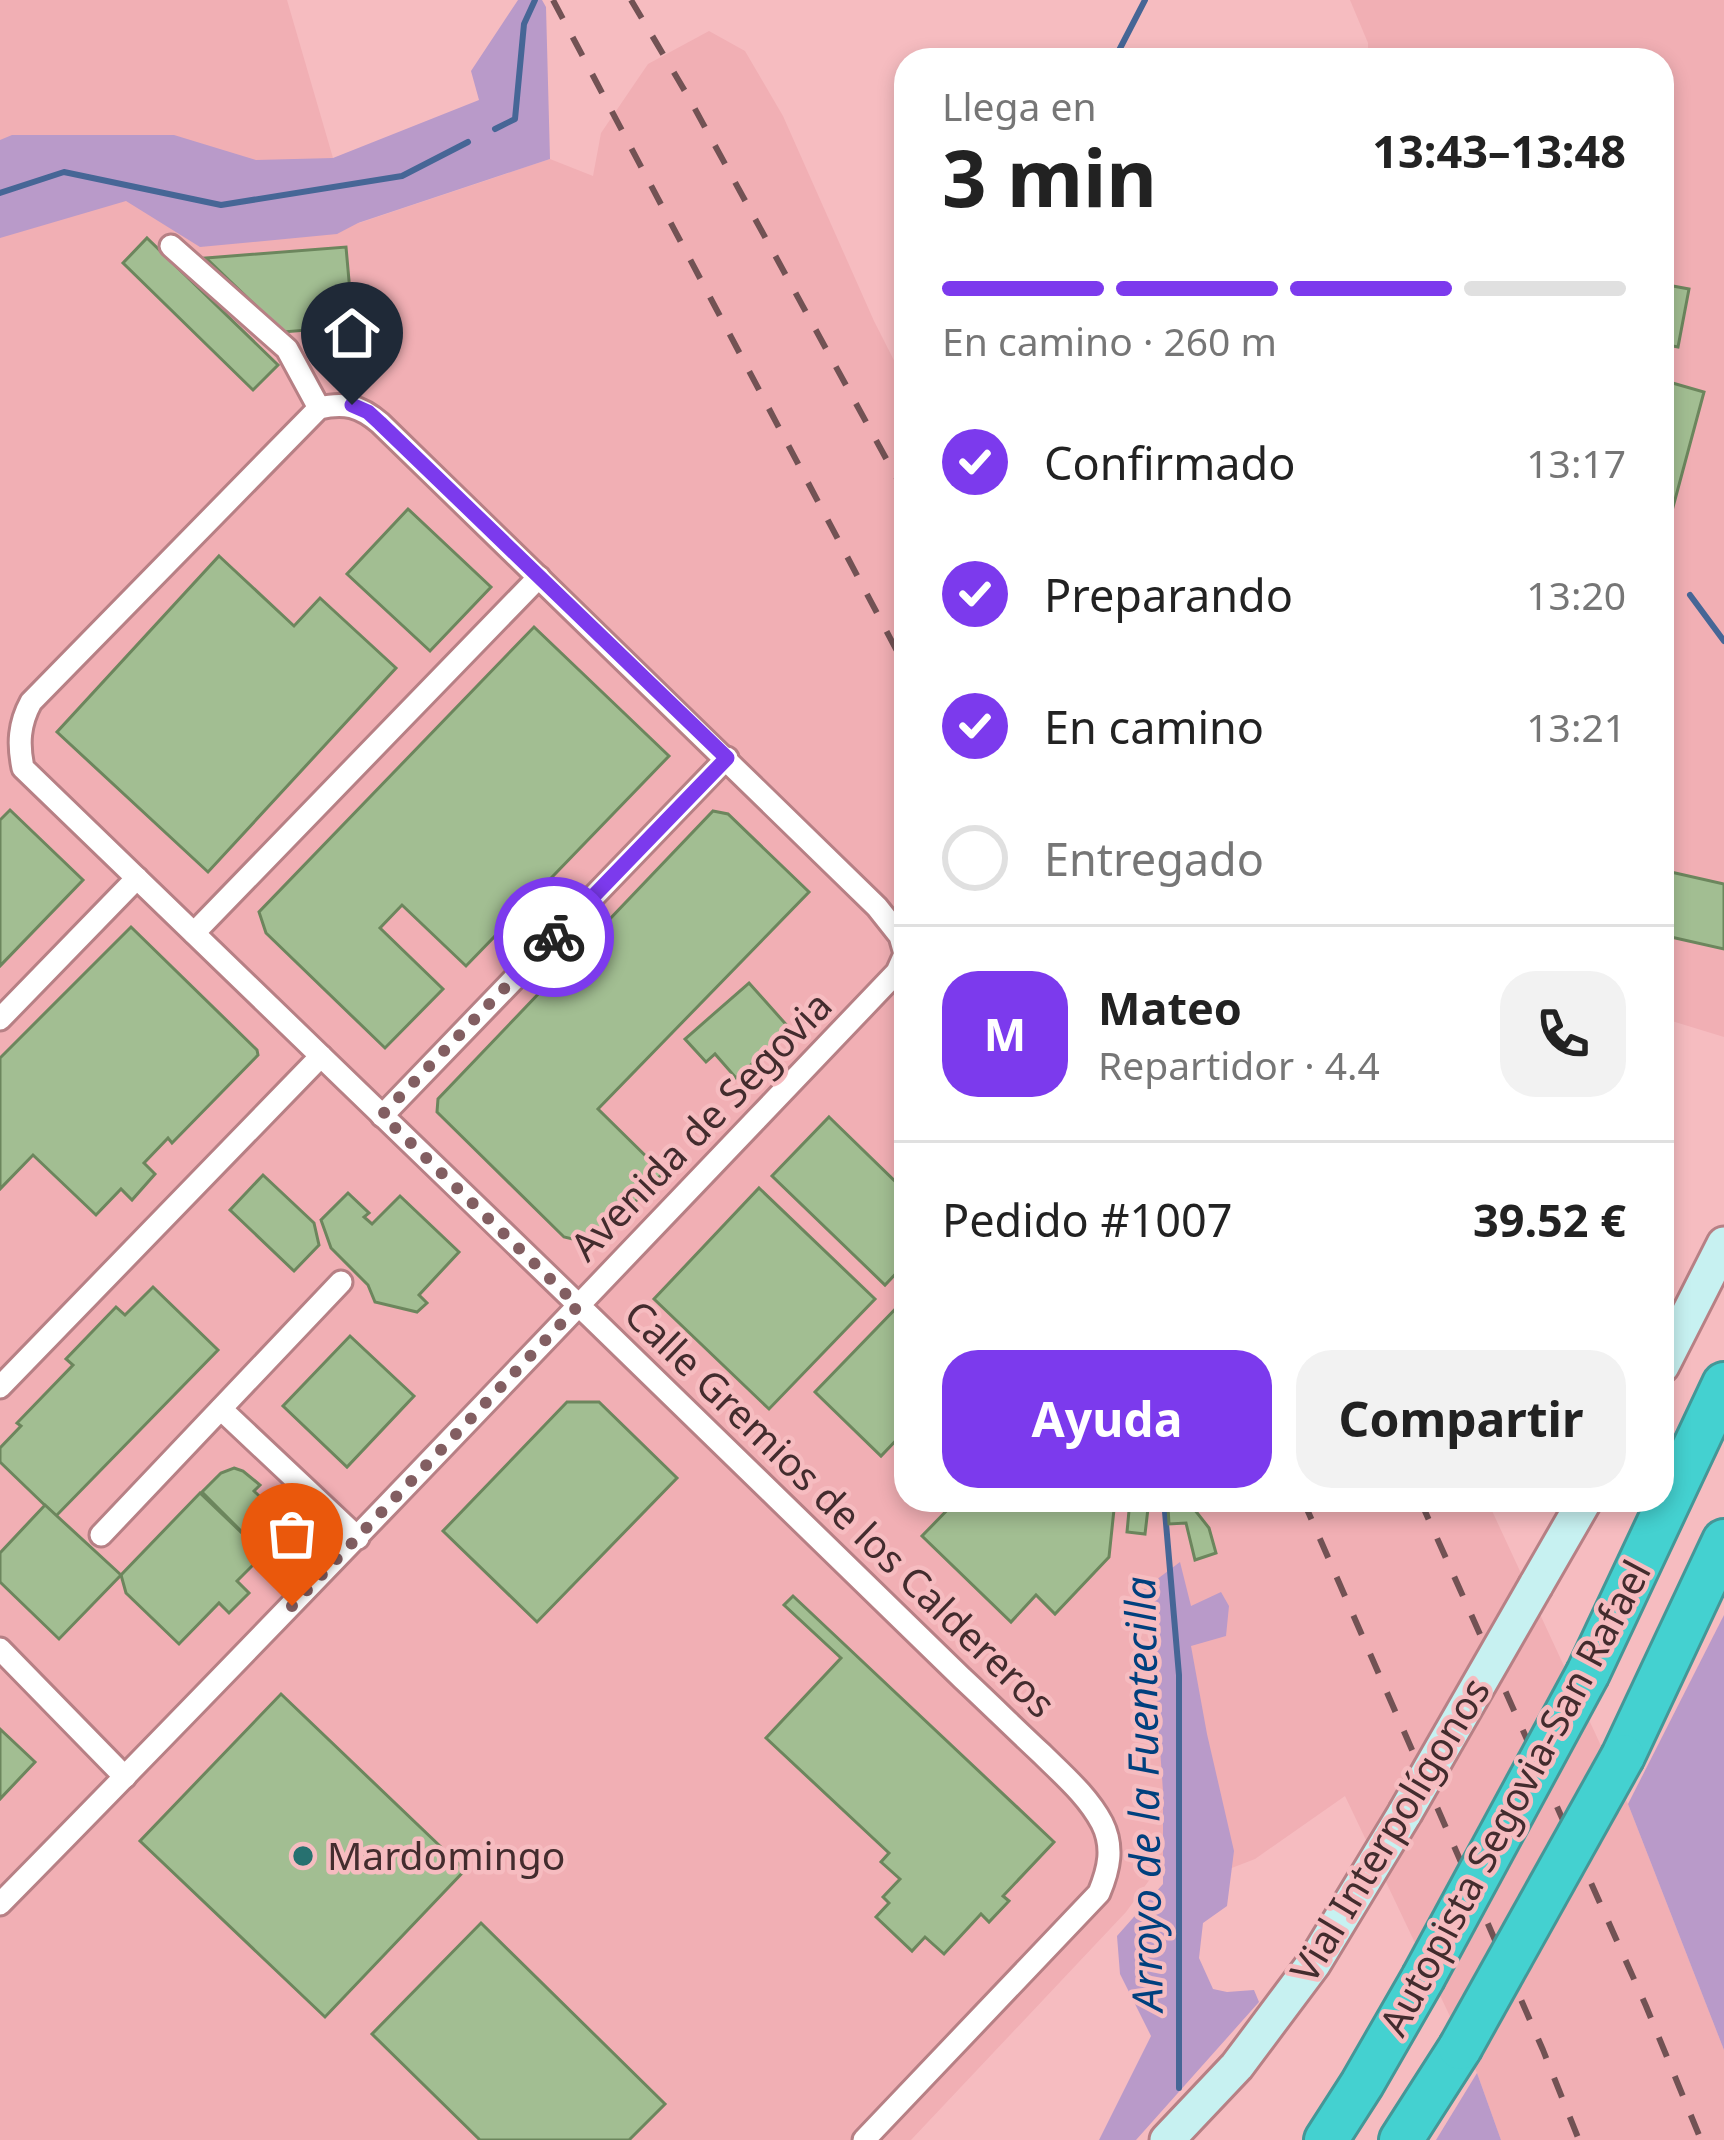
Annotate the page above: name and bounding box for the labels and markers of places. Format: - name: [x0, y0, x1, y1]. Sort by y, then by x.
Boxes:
- pin: [301, 282, 403, 405]
- pin: [241, 1483, 343, 1606]
- place label: Mardomingo: [327, 1828, 565, 1881]
- marker: Mardomingo: [290, 1843, 316, 1869]

